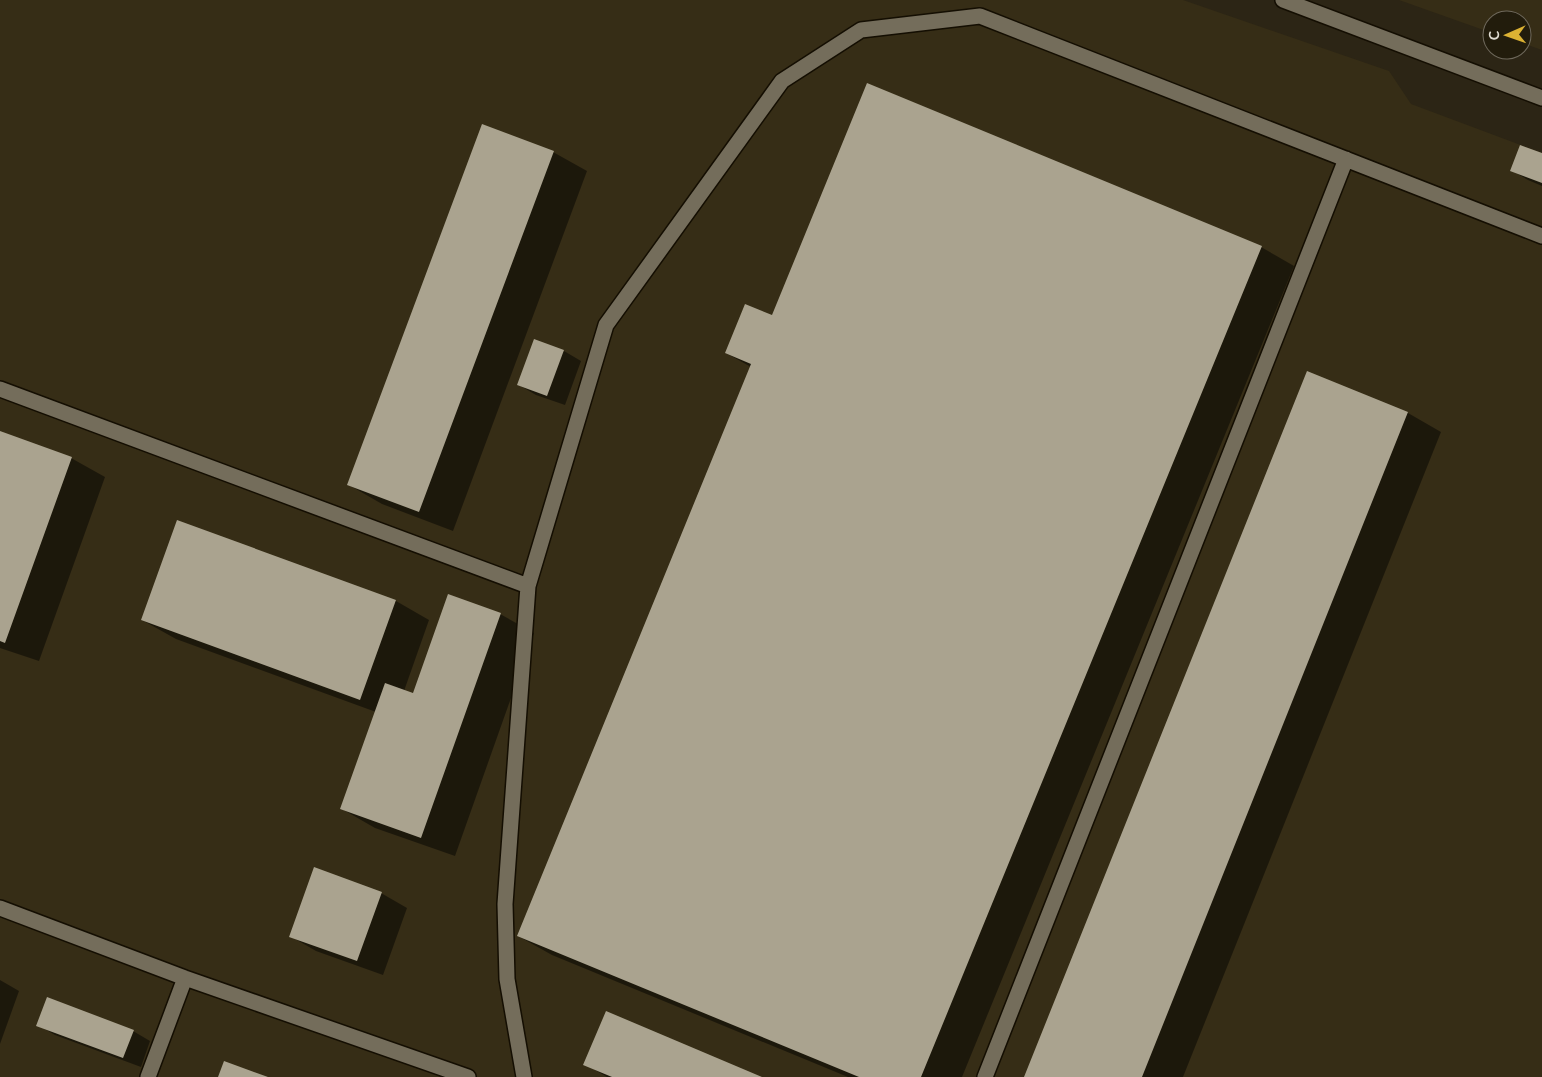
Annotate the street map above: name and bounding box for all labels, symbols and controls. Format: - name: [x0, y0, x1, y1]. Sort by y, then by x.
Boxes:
- north arrow: [1482, 10, 1532, 60]
- text: С: [1485, 30, 1502, 40]

